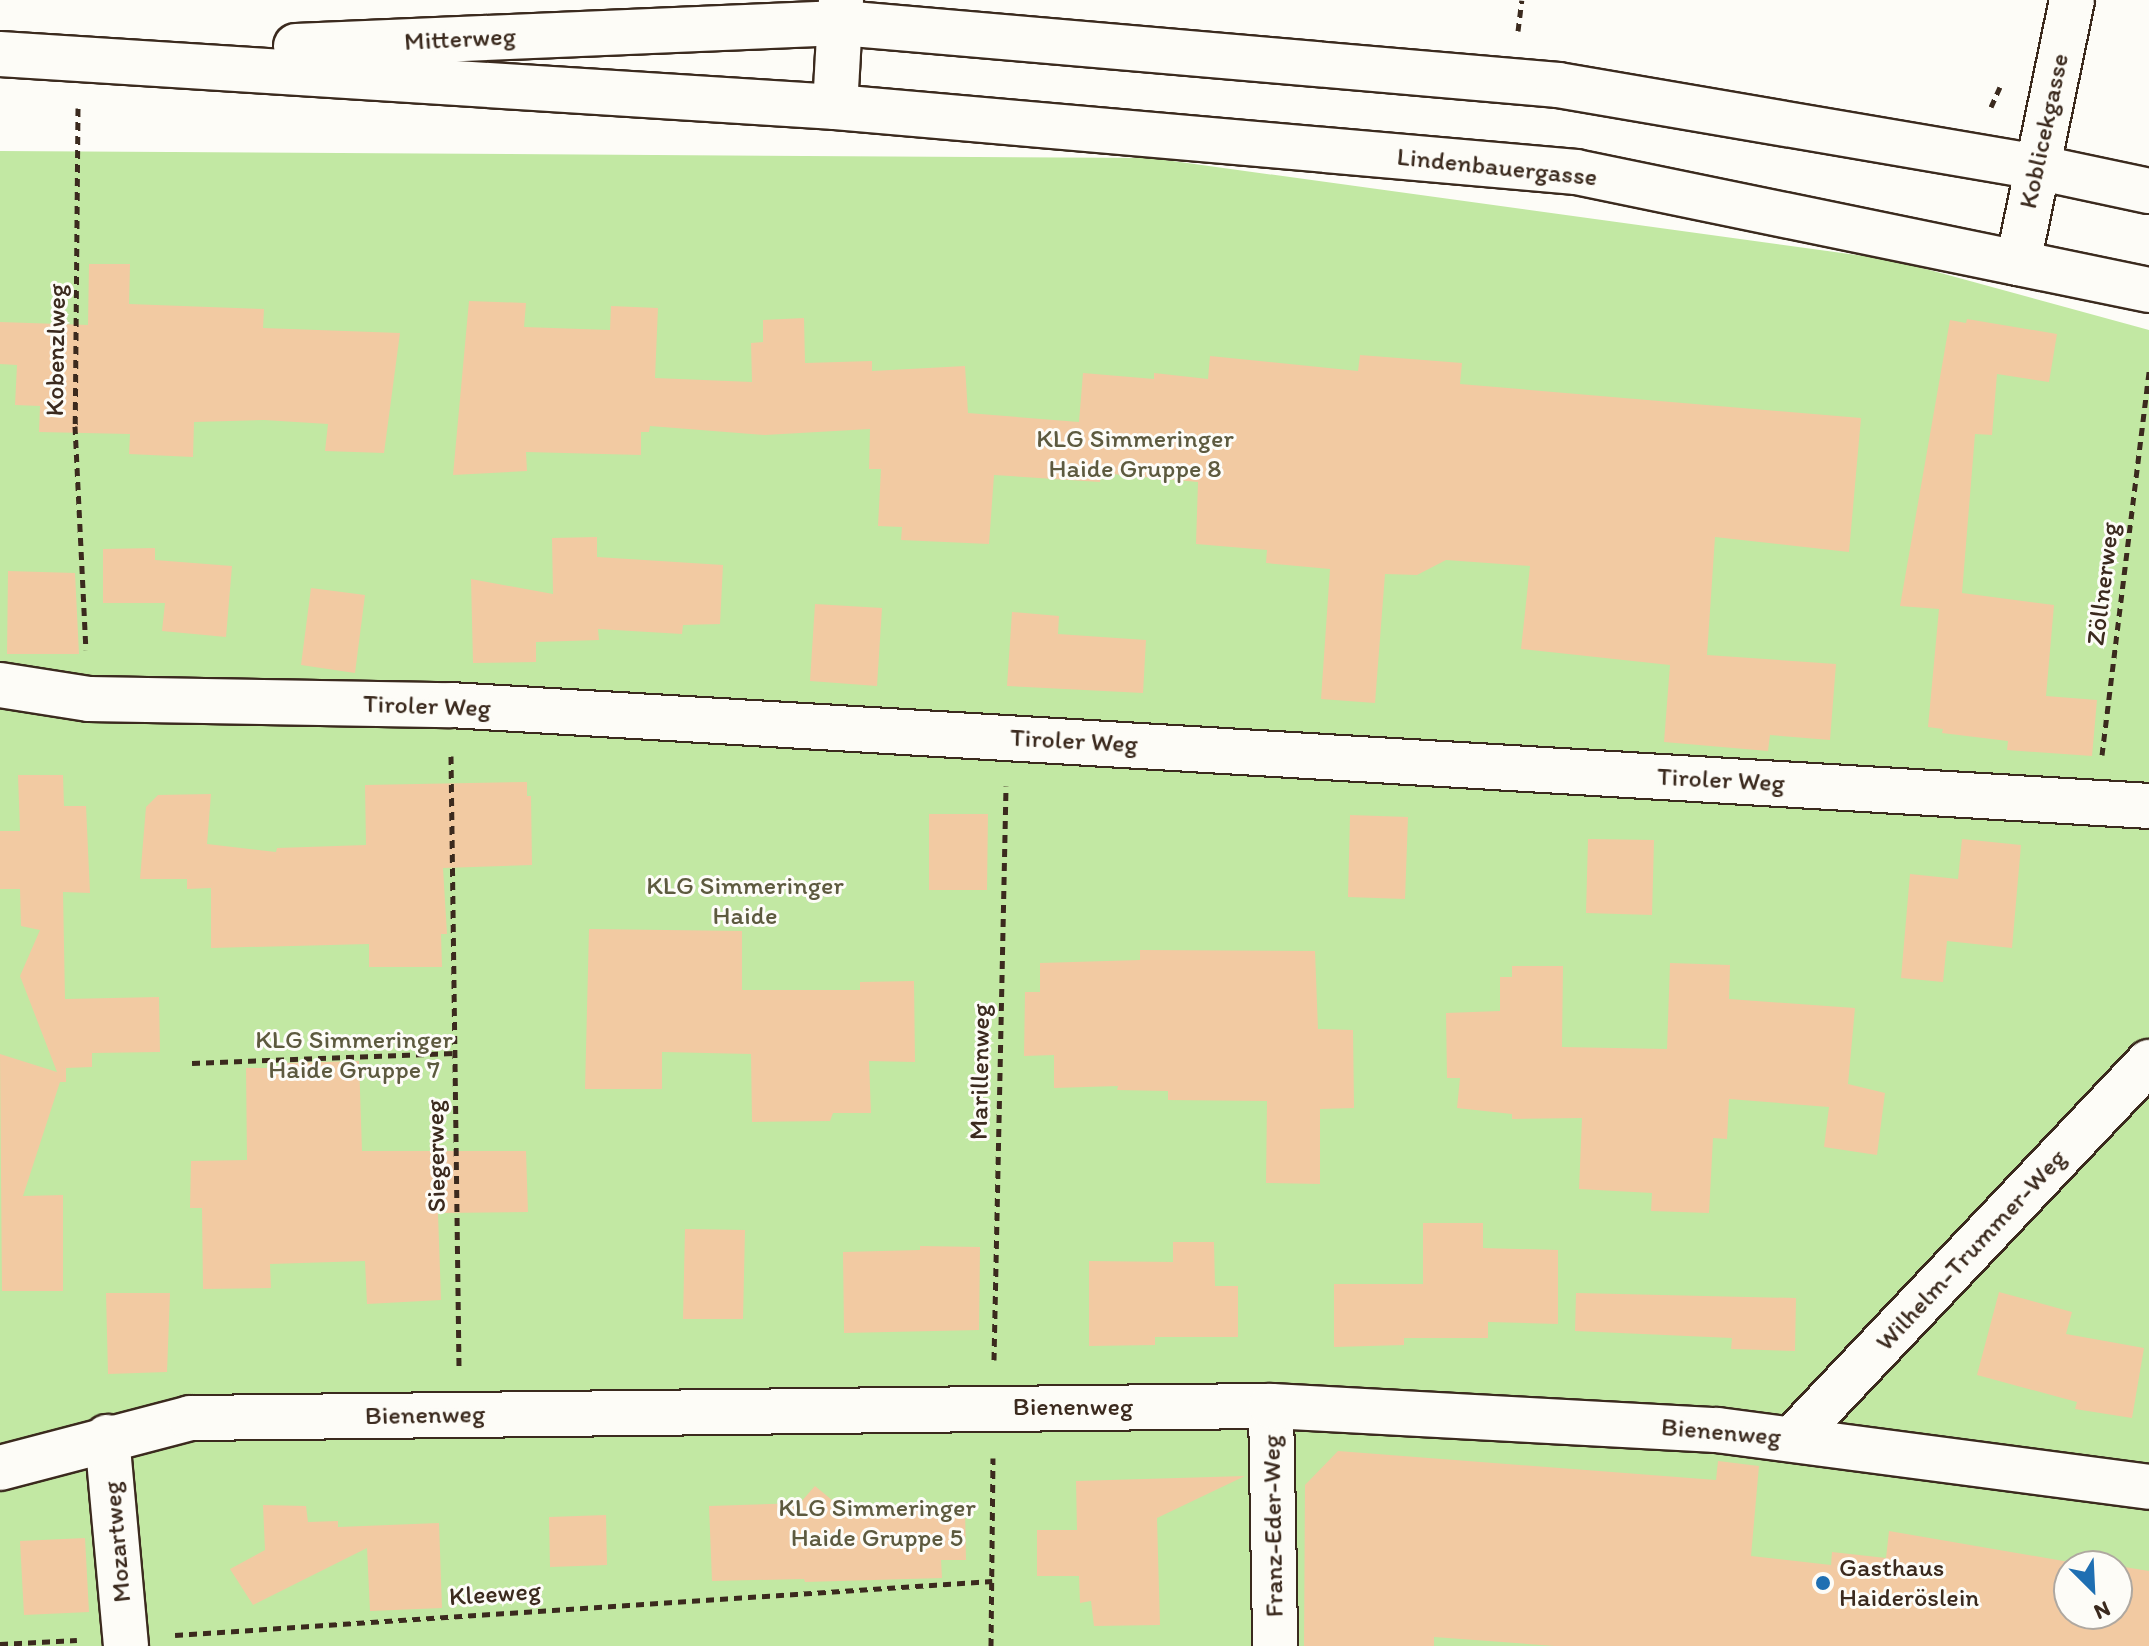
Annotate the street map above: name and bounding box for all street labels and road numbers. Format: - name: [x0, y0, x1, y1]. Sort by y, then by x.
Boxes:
- street label: Mitterweg: [403, 20, 517, 58]
- street label: Koblicekgasse: [2012, 51, 2076, 211]
- street label: Lindenbauergasse: [1395, 141, 1599, 193]
- street label: Kobenzlweg: [39, 283, 73, 417]
- street label: Zöllnerweg: [2080, 521, 2126, 647]
- street label: Tiroler Weg: [363, 688, 491, 724]
- street label: Tiroler Weg: [1009, 722, 1139, 760]
- street label: Tiroler Weg: [1656, 761, 1786, 799]
- street label: Marillenweg: [963, 1004, 997, 1140]
- street label: Siegerweg: [419, 1099, 453, 1213]
- street label: Wilhelm-Trummer-Weg: [1869, 1143, 2073, 1357]
- street label: Bienenweg: [1013, 1391, 1133, 1423]
- street label: Bienenweg: [365, 1398, 485, 1432]
- street label: Bienenweg: [1660, 1411, 1782, 1453]
- street label: Franz-Eder-Weg: [1256, 1434, 1290, 1618]
- street label: Mozartweg: [96, 1480, 138, 1604]
- street label: Kleeweg: [448, 1575, 542, 1613]

